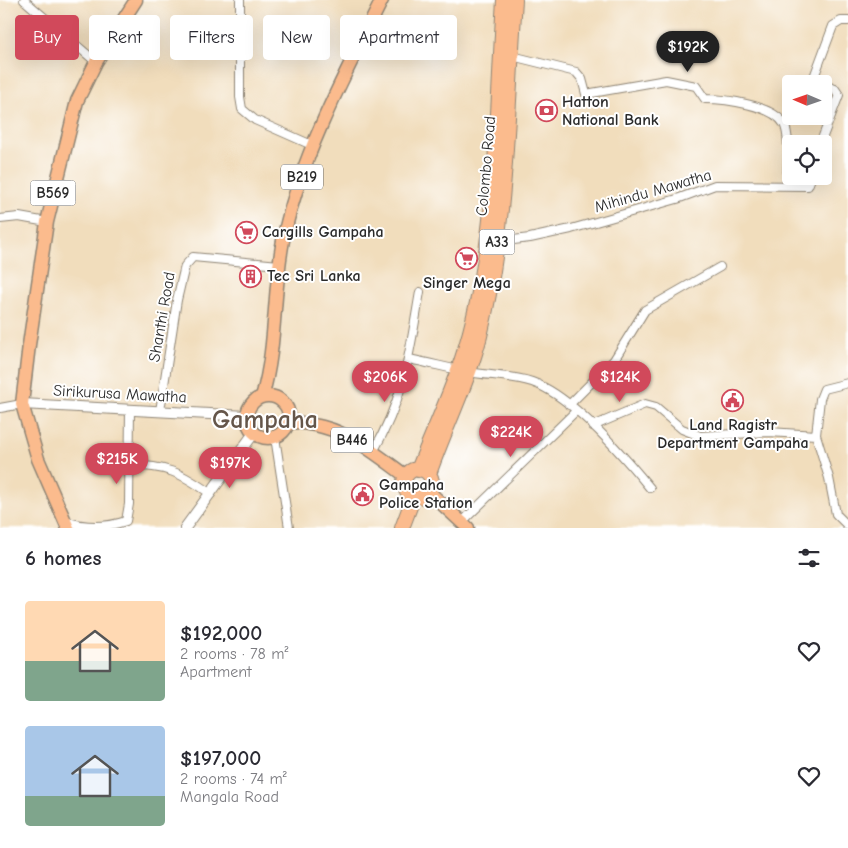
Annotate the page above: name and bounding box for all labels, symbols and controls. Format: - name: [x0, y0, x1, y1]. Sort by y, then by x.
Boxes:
- chip: Buy: [15, 15, 79, 60]
- chip: Rent: [89, 15, 160, 60]
- chip: Filters: [170, 15, 253, 60]
- chip: New: [263, 15, 330, 60]
- chip: Apartment: [340, 15, 457, 60]
- pin: $192K: [653, 30, 723, 73]
- text: $192K: [667, 38, 709, 56]
- north arrow: [782, 75, 832, 125]
- map controls: [782, 75, 832, 185]
- place label: Hatton National Bank: [562, 93, 659, 129]
- bank icon: Hatton National Bank: [534, 99, 558, 123]
- street label: Colombo Road: [473, 115, 499, 217]
- button: locate: [782, 135, 832, 185]
- road number: B219: [281, 164, 323, 190]
- street label: Mihindu Mawatha: [592, 166, 714, 216]
- road number: B569: [30, 180, 76, 206]
- supermarket icon: Cargills Gampaha: [234, 220, 258, 244]
- place label: Cargills Gampaha: [262, 223, 384, 241]
- road number: A33: [480, 230, 514, 254]
- supermarket icon: Singer Mega: [455, 247, 479, 271]
- building icon: Tec Sri Lanka: [239, 264, 263, 288]
- place label: Tec Sri Lanka: [267, 267, 361, 285]
- street label: Shanthi Road: [145, 271, 179, 363]
- place label: Singer Mega: [423, 274, 511, 292]
- pin: $206K: [350, 360, 420, 403]
- pin: $124K: [585, 360, 655, 403]
- text: $206K: [363, 368, 407, 386]
- text: $124K: [600, 368, 640, 386]
- street label: Sirikurusa Mawatha: [53, 382, 187, 406]
- public building icon: Land Ragistr Department Gampaha: [721, 389, 745, 413]
- district label: Gampaha: [212, 405, 318, 435]
- pin: $224K: [476, 416, 546, 458]
- place label: Land Ragistr Department Gampaha: [657, 416, 809, 452]
- text: $224K: [490, 423, 532, 441]
- road number: B446: [331, 428, 373, 452]
- pin: $215K: [82, 442, 152, 485]
- pin: $197K: [195, 446, 265, 489]
- text: $215K: [96, 450, 138, 468]
- text: $197K: [210, 454, 250, 472]
- place label: Gampaha Police Station: [379, 476, 473, 512]
- public building icon: Gampaha Police Station: [351, 482, 375, 506]
- icon: filters: [795, 544, 823, 572]
- text: 6 homes: [25, 546, 101, 570]
- icon: home: [65, 621, 125, 681]
- text: $192,000: [180, 621, 262, 645]
- icon: heart: [795, 637, 823, 665]
- text: 2 rooms · 78 m²: [180, 645, 288, 663]
- text: Apartment: [180, 663, 252, 681]
- icon: home: [65, 746, 125, 806]
- text: $197,000: [180, 746, 261, 770]
- icon: heart: [795, 762, 823, 790]
- text: 2 rooms · 74 m²: [180, 770, 287, 788]
- text: Mangala Road: [180, 788, 279, 806]

